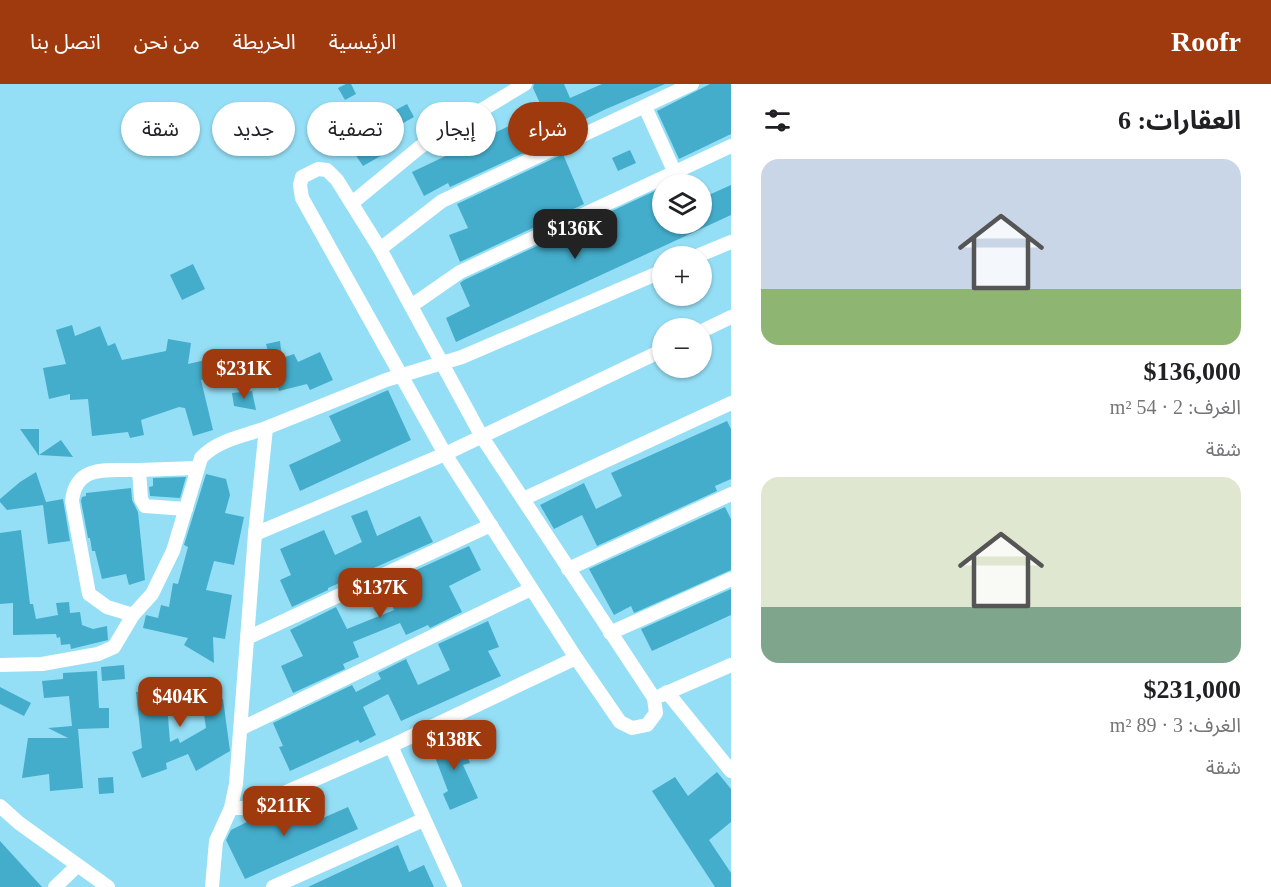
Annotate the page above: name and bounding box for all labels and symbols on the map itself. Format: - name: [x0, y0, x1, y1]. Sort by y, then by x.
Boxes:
- pin: $136K: [533, 209, 617, 260]
- pin: $231K: [202, 349, 286, 400]
- pin: $137K: [338, 568, 422, 619]
- pin: $404K: [138, 677, 222, 728]
- pin: $138K: [412, 720, 496, 771]
- pin: $211K: [242, 786, 326, 837]

